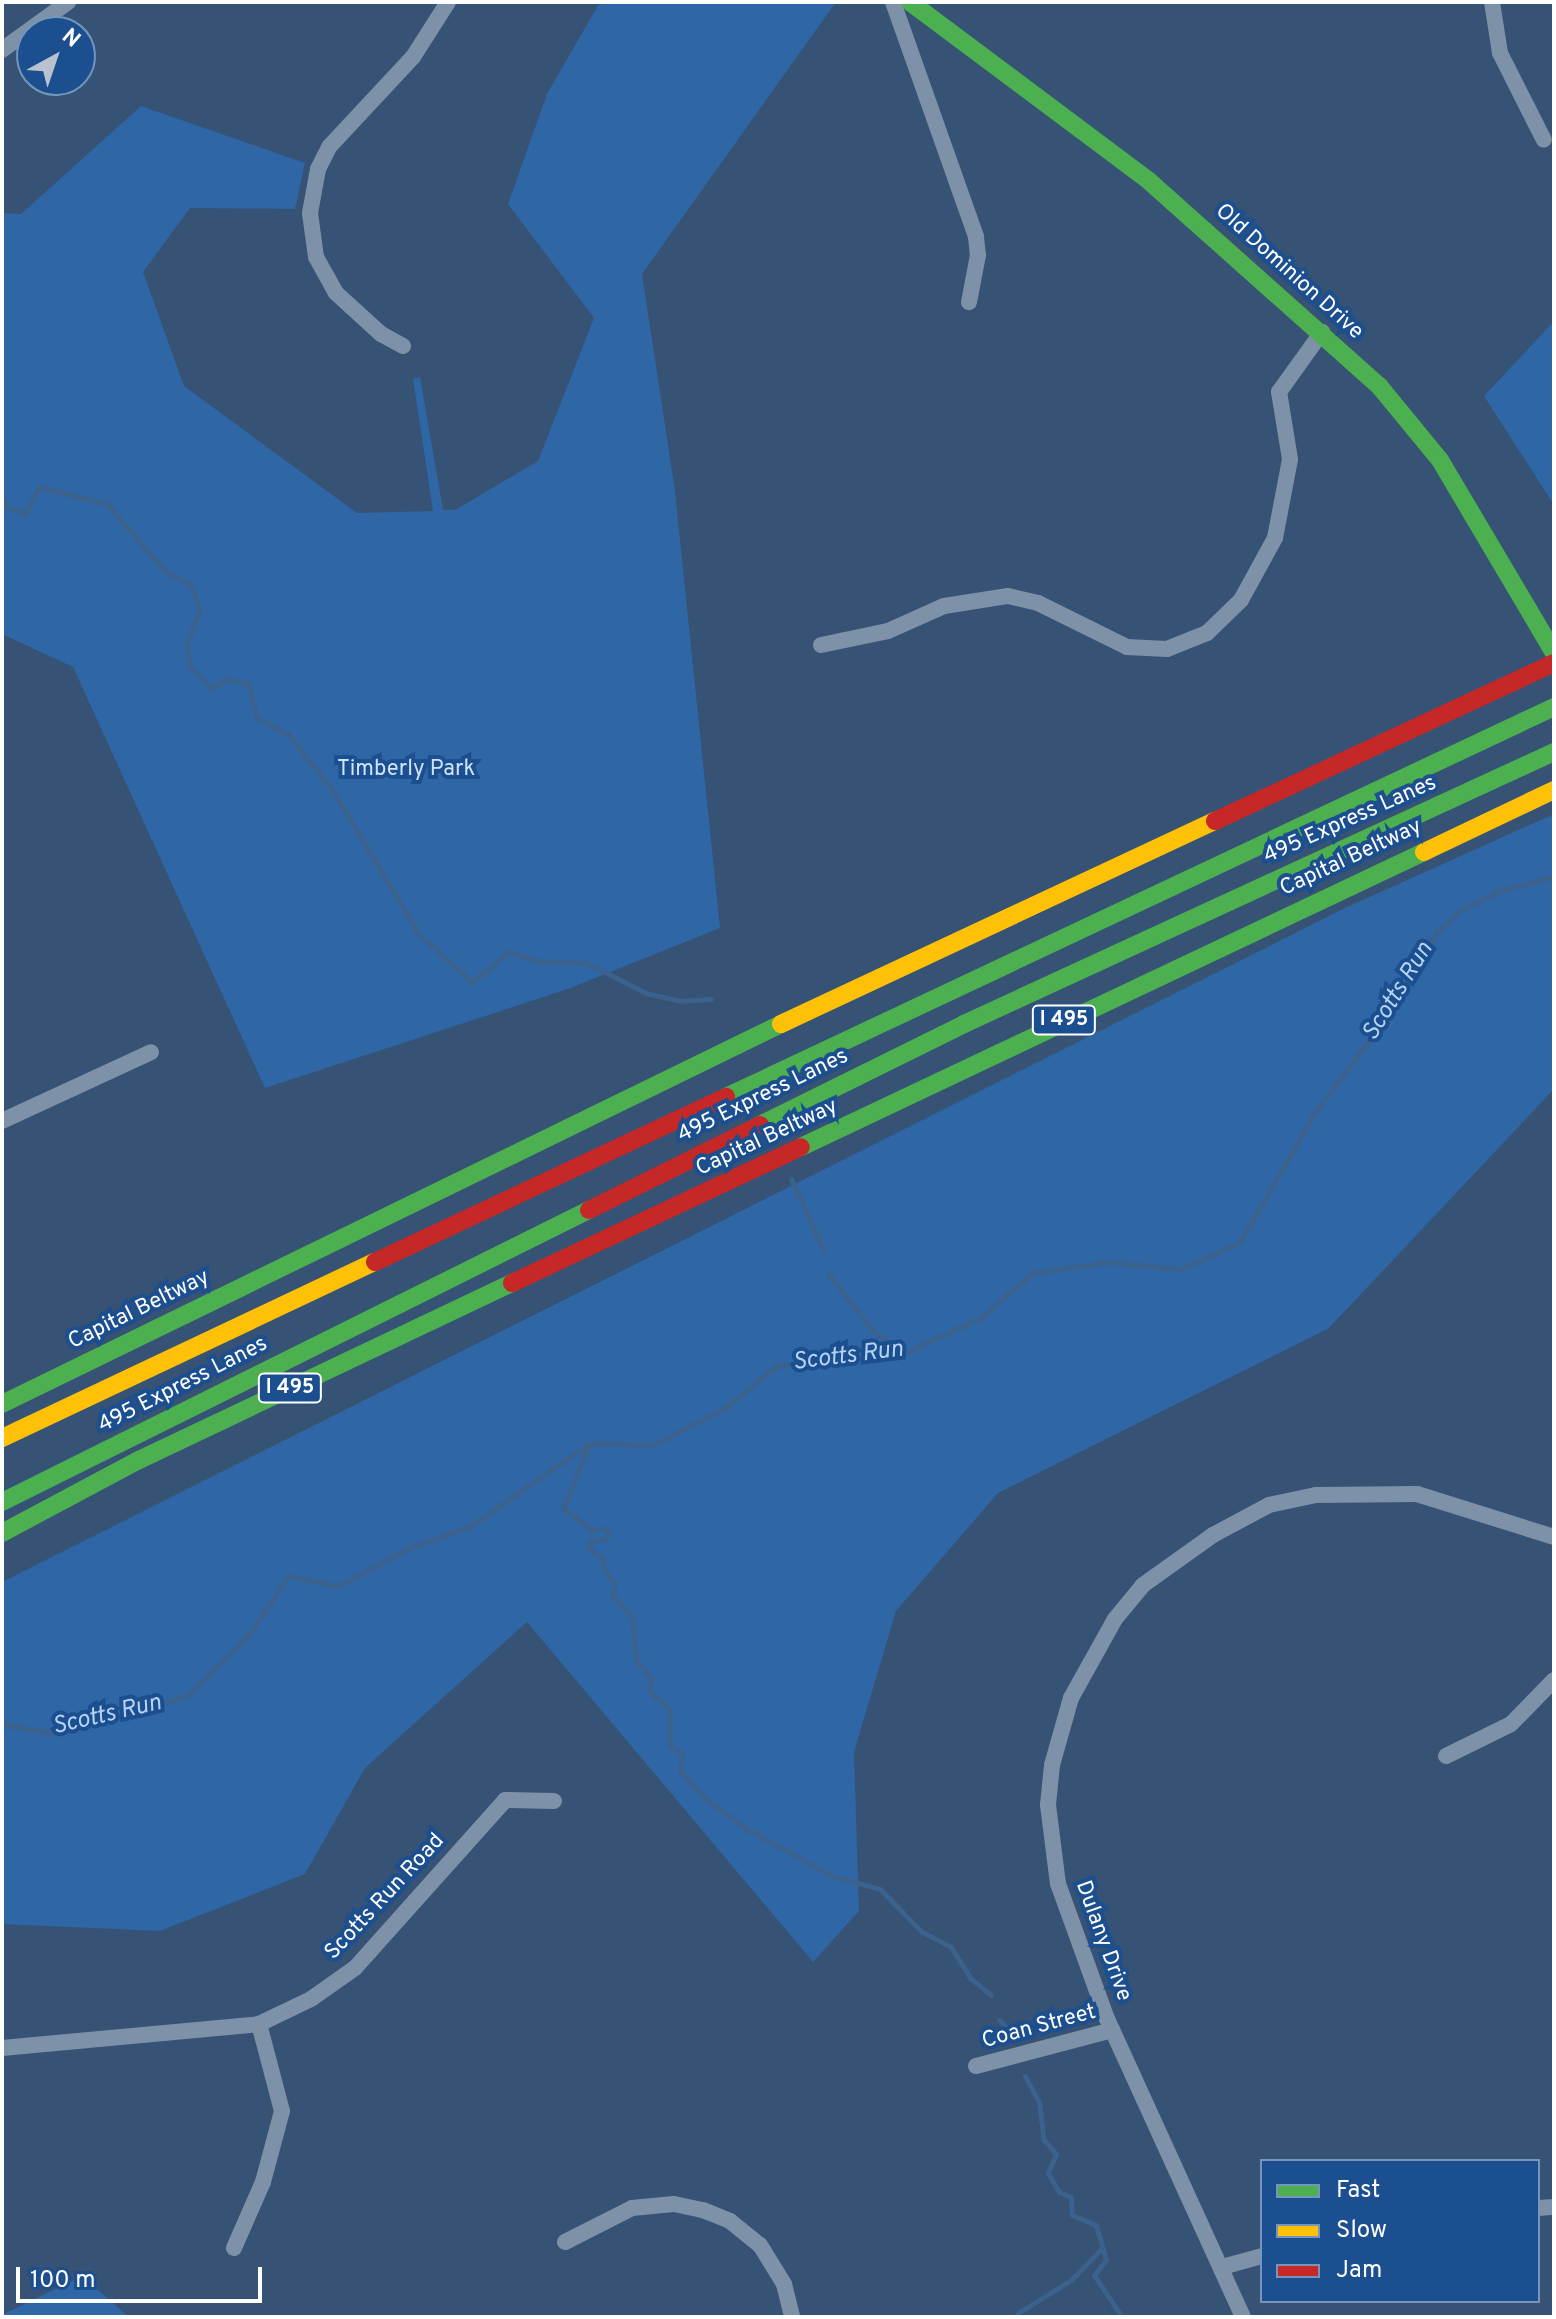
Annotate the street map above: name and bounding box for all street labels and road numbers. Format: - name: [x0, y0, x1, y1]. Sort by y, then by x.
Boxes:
- street label: Old Dominion Drive: [1209, 199, 1369, 345]
- street label: 495 Express Lanes: [1259, 770, 1441, 870]
- street label: Capital Beltway: [1276, 814, 1426, 902]
- road number: I 495: [1030, 1004, 1098, 1036]
- street label: 495 Express Lanes: [673, 1043, 853, 1149]
- street label: Capital Beltway: [692, 1094, 842, 1182]
- street label: Capital Beltway: [64, 1264, 214, 1356]
- street label: 495 Express Lanes: [94, 1331, 272, 1439]
- road number: I 495: [256, 1372, 324, 1404]
- street label: Scotts Run Road: [320, 1828, 450, 1966]
- street label: Dulany Drive: [1069, 1877, 1137, 2005]
- street label: Coan Street: [979, 1999, 1099, 2055]

